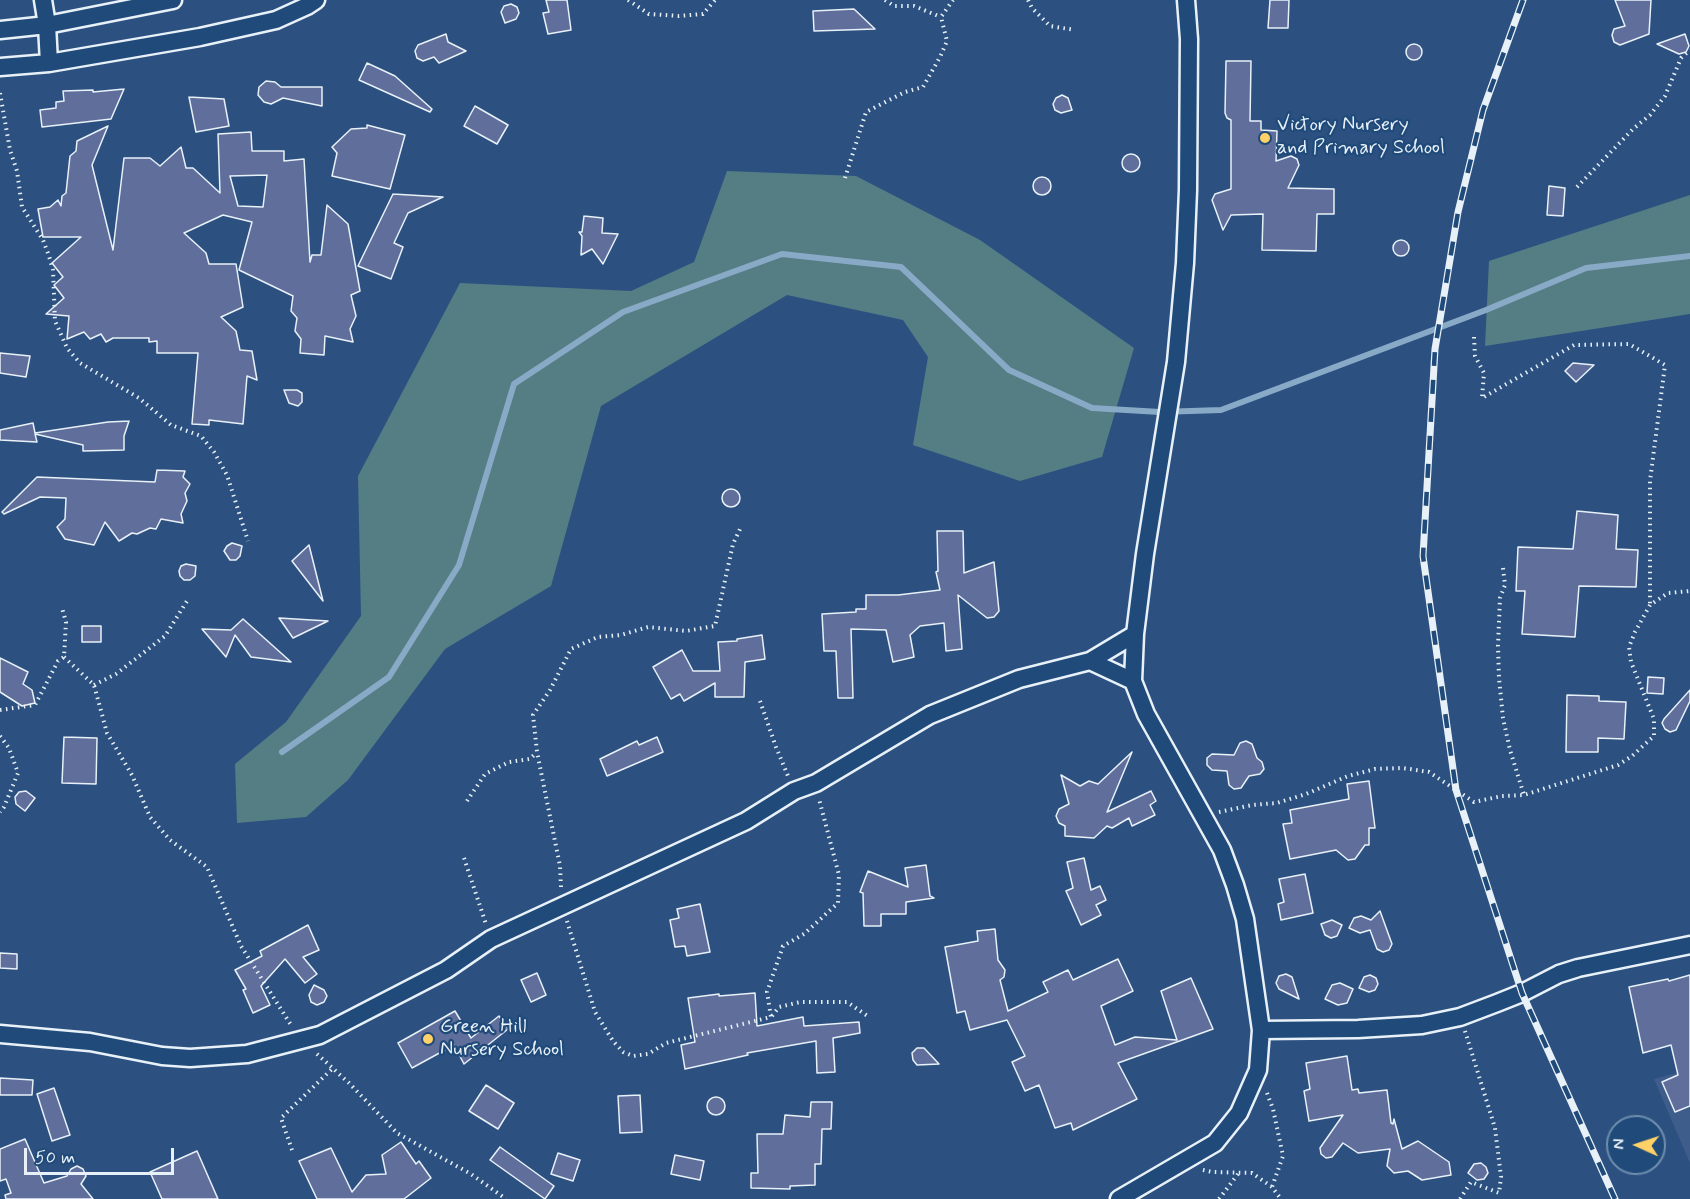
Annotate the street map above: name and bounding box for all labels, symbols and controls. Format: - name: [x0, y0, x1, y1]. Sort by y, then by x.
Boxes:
- place label: Victory Nursery and Primary School: [1277, 114, 1445, 161]
- marker: Victory Nursery and Primary School: [1258, 131, 1272, 145]
- place label: Green Hill Nursery School: [440, 1016, 564, 1063]
- marker: Green Hill Nursery School: [421, 1032, 435, 1046]
- north arrow: [1606, 1115, 1666, 1175]
- scale bar: [27, 1136, 177, 1174]
- text: N: [1609, 1138, 1630, 1150]
- text: 50 m: [35, 1146, 75, 1170]

